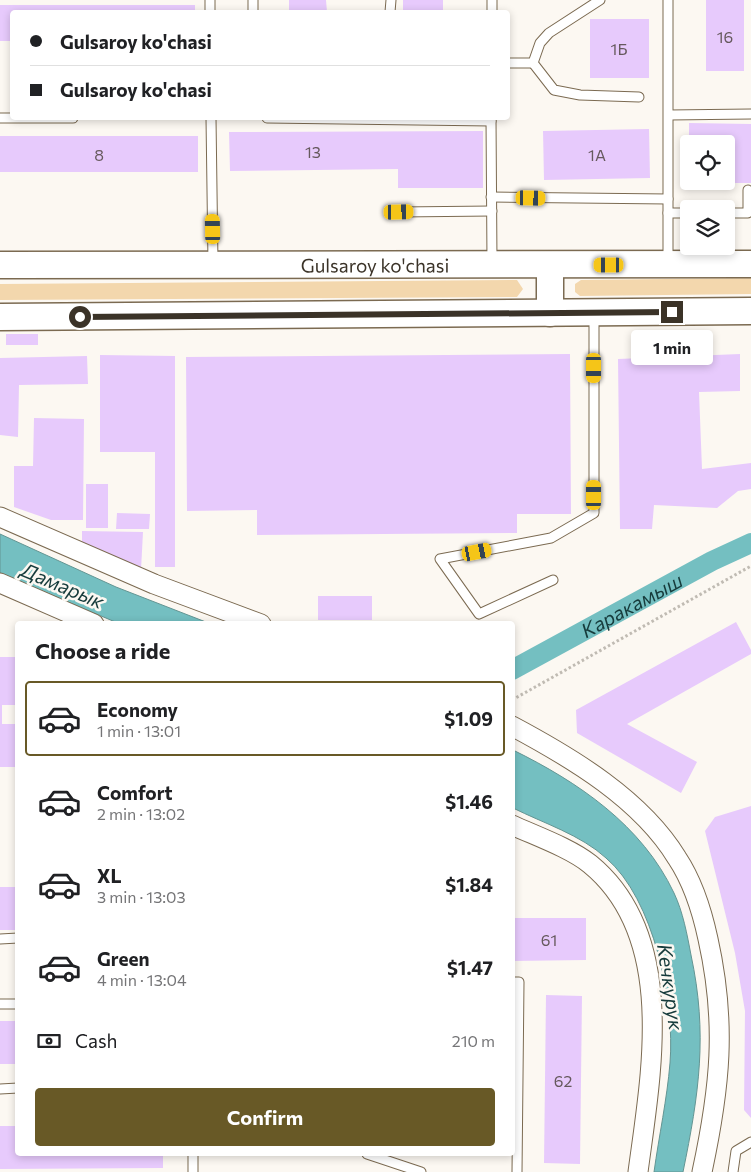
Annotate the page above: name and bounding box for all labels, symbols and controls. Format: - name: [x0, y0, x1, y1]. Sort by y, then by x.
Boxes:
- house number: 16: [717, 27, 733, 46]
- text: Gulsaroy ko'chasi: [60, 30, 212, 53]
- house number: 1Б: [611, 39, 627, 58]
- text: Gulsaroy ko'chasi: [60, 78, 212, 101]
- map controls: [680, 135, 735, 255]
- button: locate: [680, 135, 735, 190]
- house number: 13: [305, 142, 321, 161]
- house number: 8: [94, 145, 104, 164]
- house number: 1А: [588, 145, 606, 164]
- car: [515, 190, 546, 206]
- button: layers: [680, 200, 735, 255]
- car: [383, 204, 414, 220]
- car: [205, 214, 220, 244]
- street label: Gulsaroy ko'chasi: [301, 253, 449, 276]
- car: [594, 258, 624, 273]
- route end: [661, 301, 683, 323]
- route start: [69, 306, 91, 328]
- callout: 1 min: [631, 330, 713, 364]
- text: 1 min: [653, 338, 691, 357]
- car: [586, 353, 601, 383]
- car: [586, 480, 601, 510]
- car: [460, 542, 493, 562]
- water label: Дамарык: [16, 556, 109, 614]
- water label: Каракамыш: [576, 567, 687, 642]
- text: Choose a ride: [35, 637, 170, 664]
- icon: car: [37, 696, 82, 741]
- text: Economy: [97, 698, 178, 721]
- text: $1.09: [444, 707, 493, 730]
- text: 1 min · 13:01: [97, 721, 181, 740]
- icon: car: [37, 779, 82, 824]
- text: Comfort: [97, 781, 173, 804]
- text: $1.46: [445, 790, 493, 813]
- text: 2 min · 13:02: [97, 804, 185, 823]
- icon: car: [37, 862, 82, 907]
- text: XL: [97, 864, 122, 887]
- text: $1.84: [445, 873, 493, 896]
- text: 3 min · 13:03: [97, 887, 186, 906]
- house number: 61: [541, 930, 557, 949]
- water label: Кечкурук: [653, 942, 689, 1033]
- icon: car: [37, 945, 82, 990]
- text: Green: [97, 947, 149, 970]
- text: $1.47: [447, 956, 493, 979]
- text: 4 min · 13:04: [97, 970, 187, 989]
- icon: cash: [35, 1027, 63, 1055]
- text: Cash: [75, 1029, 117, 1052]
- text: 210 m: [452, 1031, 495, 1050]
- house number: 62: [554, 1071, 572, 1090]
- button: Confirm: [35, 1088, 495, 1146]

